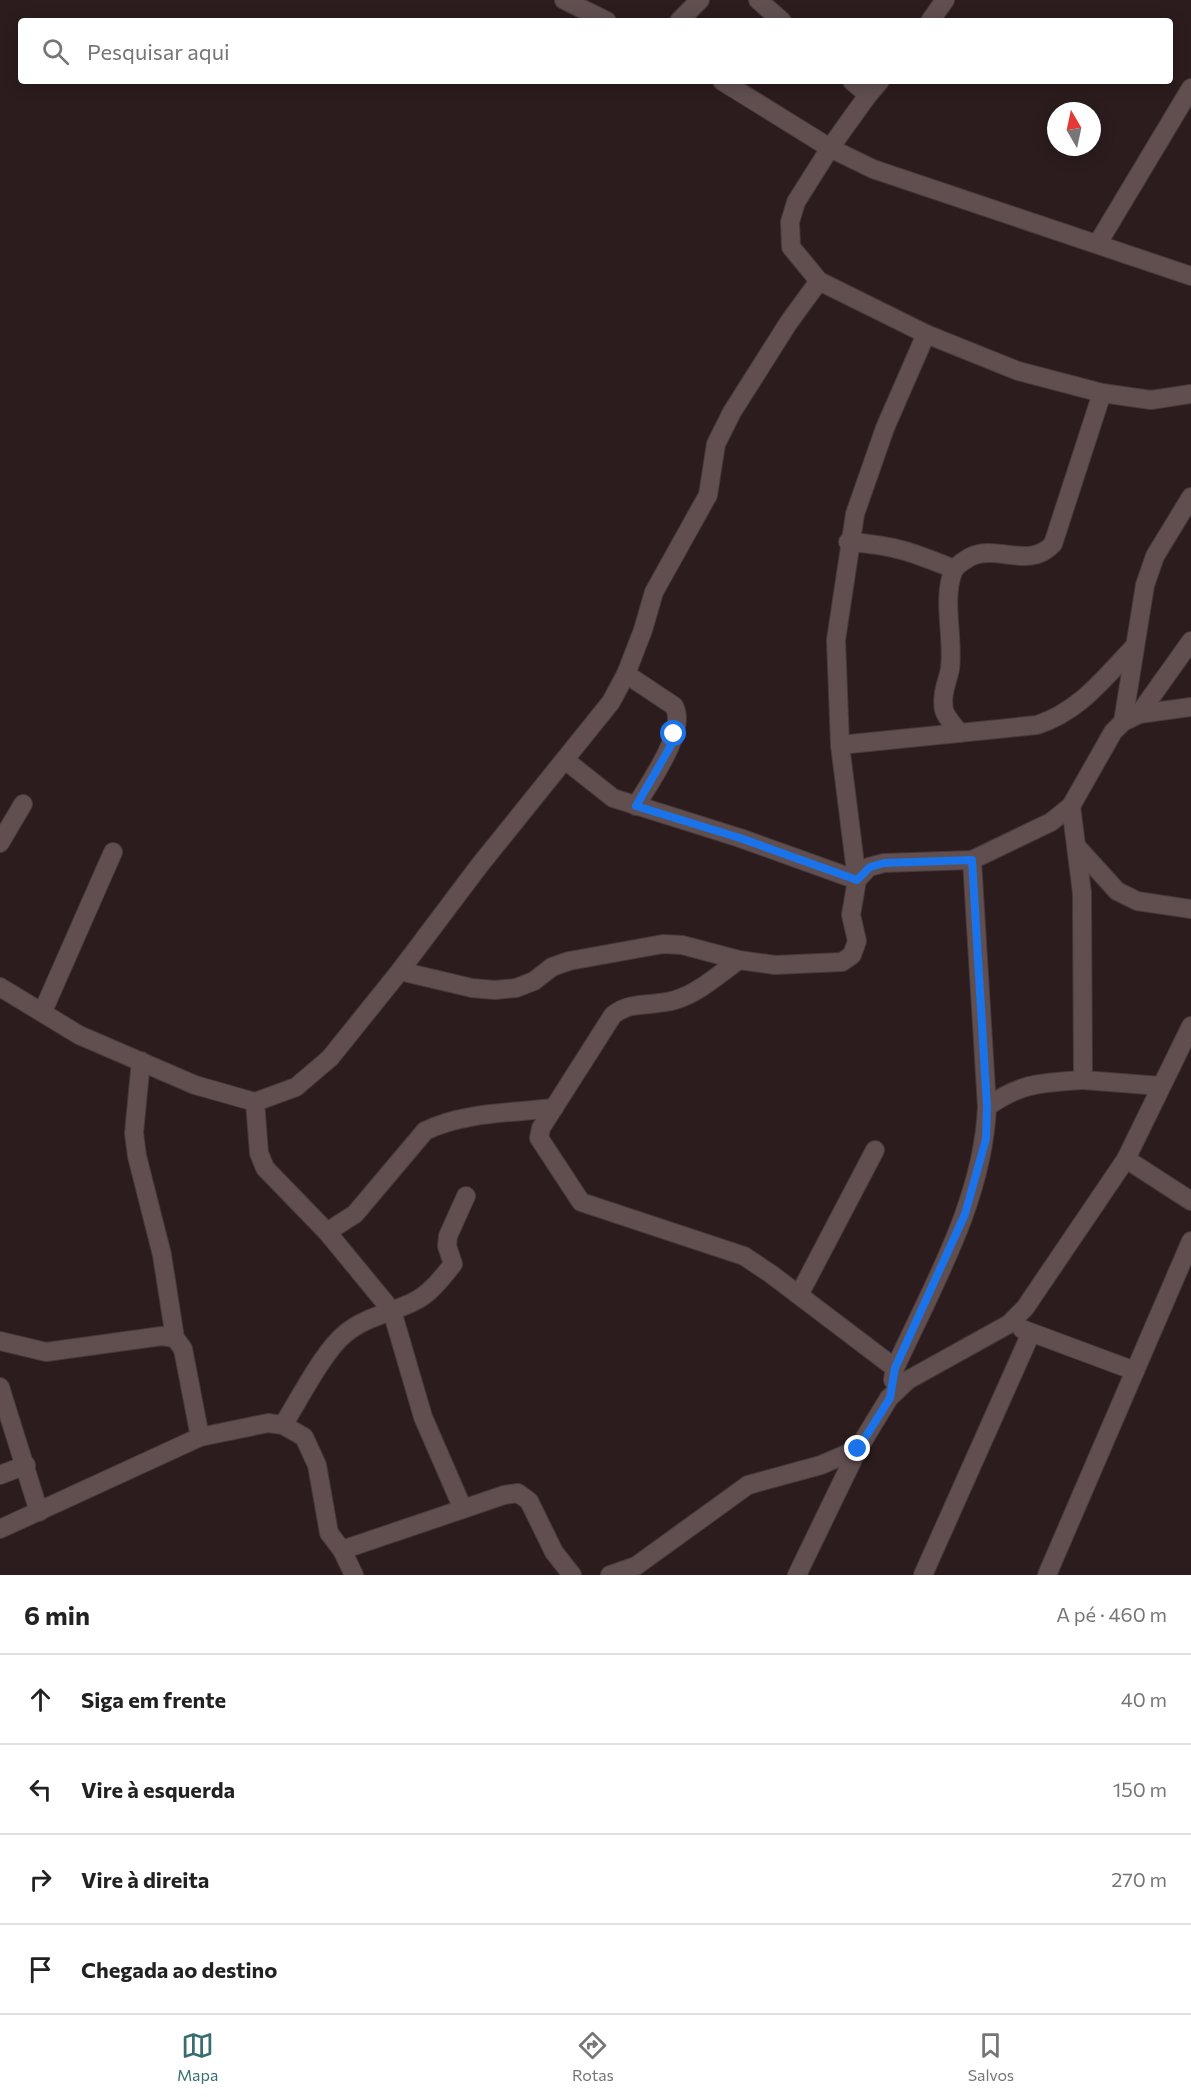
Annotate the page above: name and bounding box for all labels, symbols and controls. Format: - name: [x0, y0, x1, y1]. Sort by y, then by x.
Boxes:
- search box: [18, 18, 1173, 84]
- icon: search: [39, 35, 72, 68]
- text: Pesquisar aqui: [87, 38, 230, 65]
- north arrow: [1047, 102, 1101, 156]
- route start: [660, 720, 686, 746]
- route end: [844, 1435, 870, 1461]
- text: 6 min: [24, 1599, 90, 1630]
- text: A pé · 460 m: [1056, 1602, 1167, 1626]
- icon: ahead: [24, 1683, 57, 1716]
- text: Siga em frente: [81, 1686, 226, 1713]
- text: 40 m: [1121, 1687, 1167, 1711]
- icon: left: [24, 1773, 57, 1806]
- text: Vire à esquerda: [81, 1776, 235, 1803]
- text: 150 m: [1113, 1777, 1167, 1801]
- icon: right: [24, 1863, 57, 1896]
- text: Vire à direita: [81, 1866, 209, 1893]
- text: 270 m: [1111, 1867, 1167, 1891]
- icon: arrive: [24, 1953, 57, 1986]
- text: Chegada ao destino: [81, 1956, 277, 1983]
- tab: Mapa: [177, 2029, 218, 2084]
- tab: Rotas: [572, 2029, 614, 2084]
- tab: Salvos: [968, 2029, 1014, 2084]

